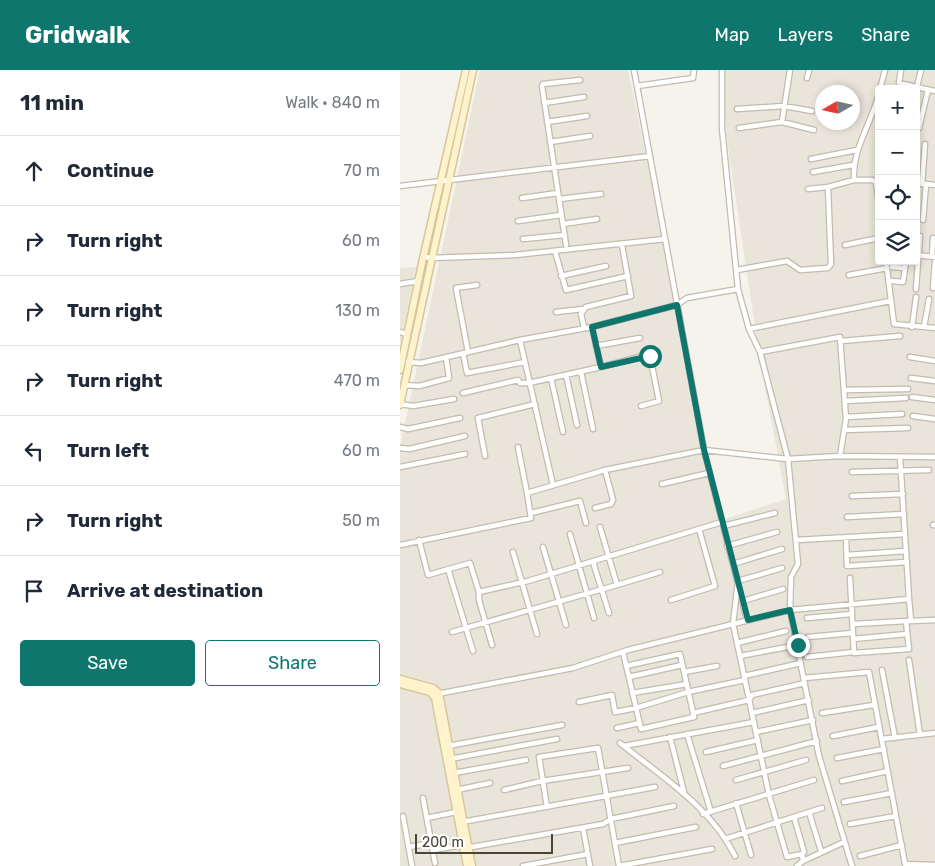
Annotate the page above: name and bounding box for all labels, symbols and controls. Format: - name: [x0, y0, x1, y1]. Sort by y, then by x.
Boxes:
- text: Gridwalk: [25, 21, 130, 49]
- text: Map: [715, 24, 750, 46]
- text: Layers: [778, 24, 833, 46]
- text: Share: [861, 24, 910, 46]
- north arrow: [815, 85, 860, 130]
- map controls: [875, 85, 920, 265]
- button: +: [875, 85, 920, 130]
- text: 11 min: [20, 90, 84, 115]
- text: Walk · 840 m: [285, 93, 380, 112]
- button: −: [875, 130, 920, 175]
- icon: ahead: [20, 157, 48, 185]
- text: Continue: [67, 159, 154, 182]
- text: 70 m: [343, 161, 380, 180]
- button: locate: [875, 175, 920, 220]
- button: layers: [875, 220, 920, 265]
- icon: right: [20, 227, 48, 255]
- text: Turn right: [67, 229, 162, 252]
- text: 60 m: [342, 231, 380, 250]
- icon: right: [20, 297, 48, 325]
- text: Turn right: [67, 299, 162, 322]
- text: 130 m: [335, 301, 380, 320]
- route start: [639, 345, 662, 368]
- icon: right: [20, 367, 48, 395]
- text: Turn right: [67, 369, 162, 392]
- text: 470 m: [334, 371, 380, 390]
- icon: left: [20, 437, 48, 465]
- text: Turn left: [67, 439, 149, 462]
- text: 60 m: [342, 441, 380, 460]
- icon: right: [20, 507, 48, 535]
- text: Turn right: [67, 509, 162, 532]
- text: 50 m: [342, 511, 380, 530]
- icon: arrive: [20, 577, 48, 605]
- text: Arrive at destination: [67, 579, 263, 602]
- route end: [787, 634, 810, 657]
- button: Save: [20, 640, 195, 686]
- button: Share: [205, 640, 380, 686]
- scale bar: [415, 831, 552, 854]
- text: 200 m: [422, 834, 464, 851]

